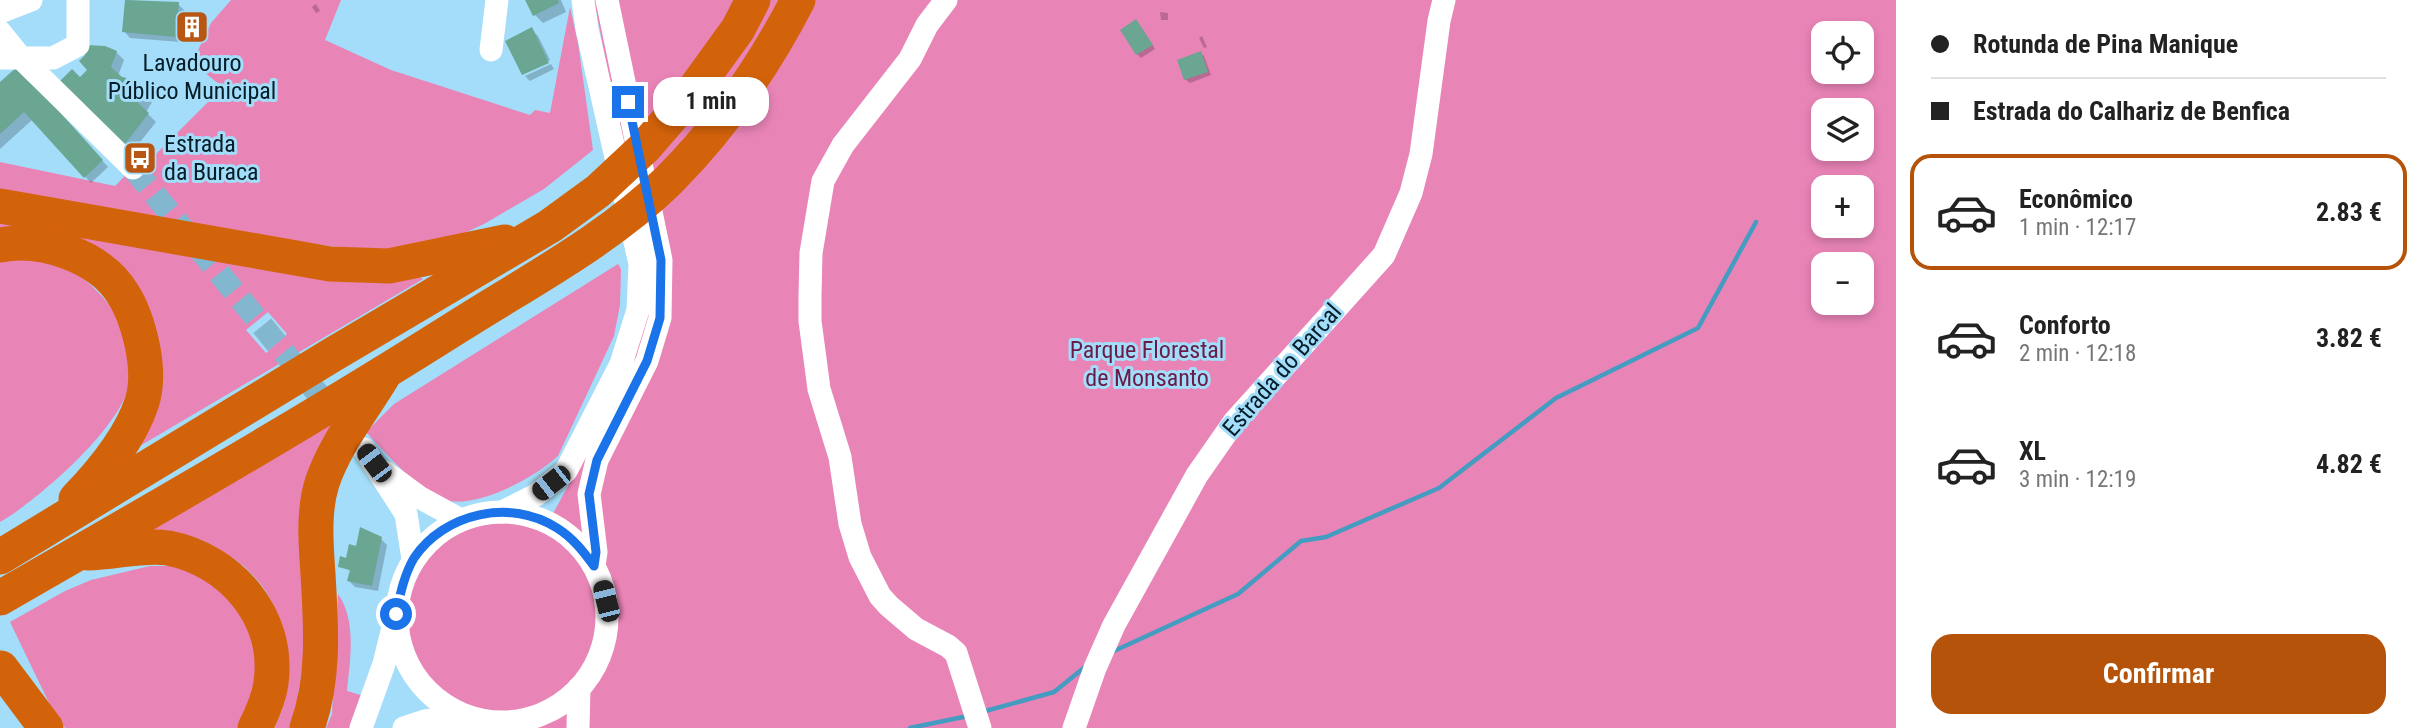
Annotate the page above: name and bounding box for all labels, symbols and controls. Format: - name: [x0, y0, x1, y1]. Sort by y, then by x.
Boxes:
- building icon: Lavadouro Público Municipal: [173, 8, 211, 46]
- map controls: [1811, 21, 1874, 315]
- button: locate: [1811, 21, 1874, 84]
- text: Rotunda de Pina Manique: [1973, 29, 2238, 59]
- place label: Lavadouro Público Municipal: [108, 49, 276, 105]
- callout: 1 min: [652, 78, 768, 126]
- route end: [612, 86, 644, 118]
- text: 1 min: [685, 88, 737, 115]
- text: Estrada do Calhariz de Benfica: [1973, 96, 2290, 126]
- button: layers: [1811, 98, 1874, 161]
- place label: Estrada da Buraca: [164, 130, 259, 186]
- bus stop icon: Estrada da Buraca: [121, 139, 159, 177]
- button: +: [1811, 175, 1874, 238]
- icon: car: [1935, 181, 1998, 244]
- text: Econômico: [2019, 184, 2133, 214]
- text: 2.83 €: [2316, 197, 2382, 227]
- text: 1 min · 12:17: [2019, 214, 2136, 241]
- button: −: [1811, 252, 1874, 315]
- street label: Estrada do Barcal: [1217, 298, 1347, 442]
- icon: car: [1935, 307, 1998, 370]
- text: Conforto: [2019, 310, 2111, 340]
- text: 3.82 €: [2316, 323, 2382, 353]
- park label: Parque Florestal de Monsanto: [1070, 336, 1224, 392]
- text: 2 min · 12:18: [2019, 340, 2136, 367]
- icon: car: [1935, 433, 1998, 496]
- text: XL: [2019, 436, 2046, 466]
- car: [353, 440, 396, 486]
- text: 4.82 €: [2316, 449, 2382, 479]
- car: [528, 462, 575, 504]
- text: 3 min · 12:19: [2019, 466, 2136, 493]
- car: [591, 578, 622, 624]
- route start: [380, 598, 412, 630]
- button: Confirmar: [1931, 634, 2386, 714]

